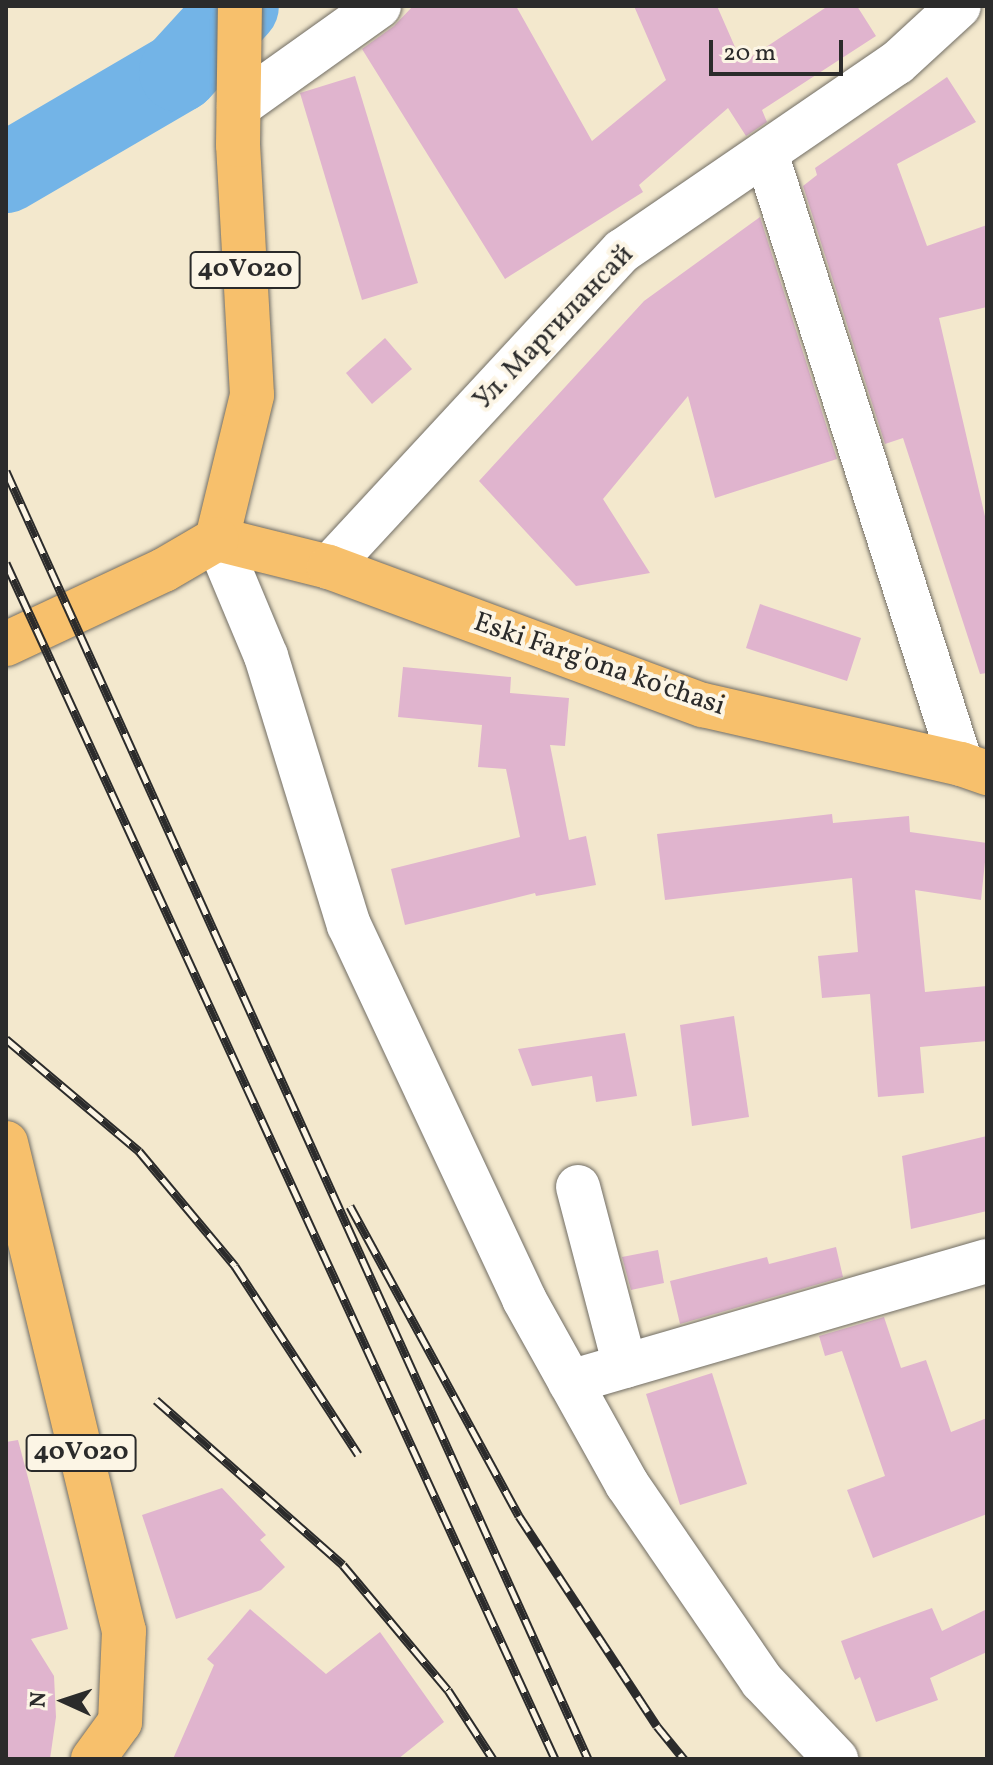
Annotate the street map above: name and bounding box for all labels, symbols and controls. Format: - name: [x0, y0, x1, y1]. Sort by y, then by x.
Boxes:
- scale bar: [713, 24, 847, 74]
- text: 20 m: [723, 37, 776, 71]
- street label: Ул. Маргилансай: [467, 239, 641, 417]
- road number: 40V020: [189, 248, 301, 292]
- street label: Eski Farg'ona ko'chasi: [469, 606, 729, 724]
- road number: 40V020: [25, 1431, 137, 1475]
- north arrow: [24, 1661, 104, 1741]
- text: N: [24, 1691, 55, 1709]

